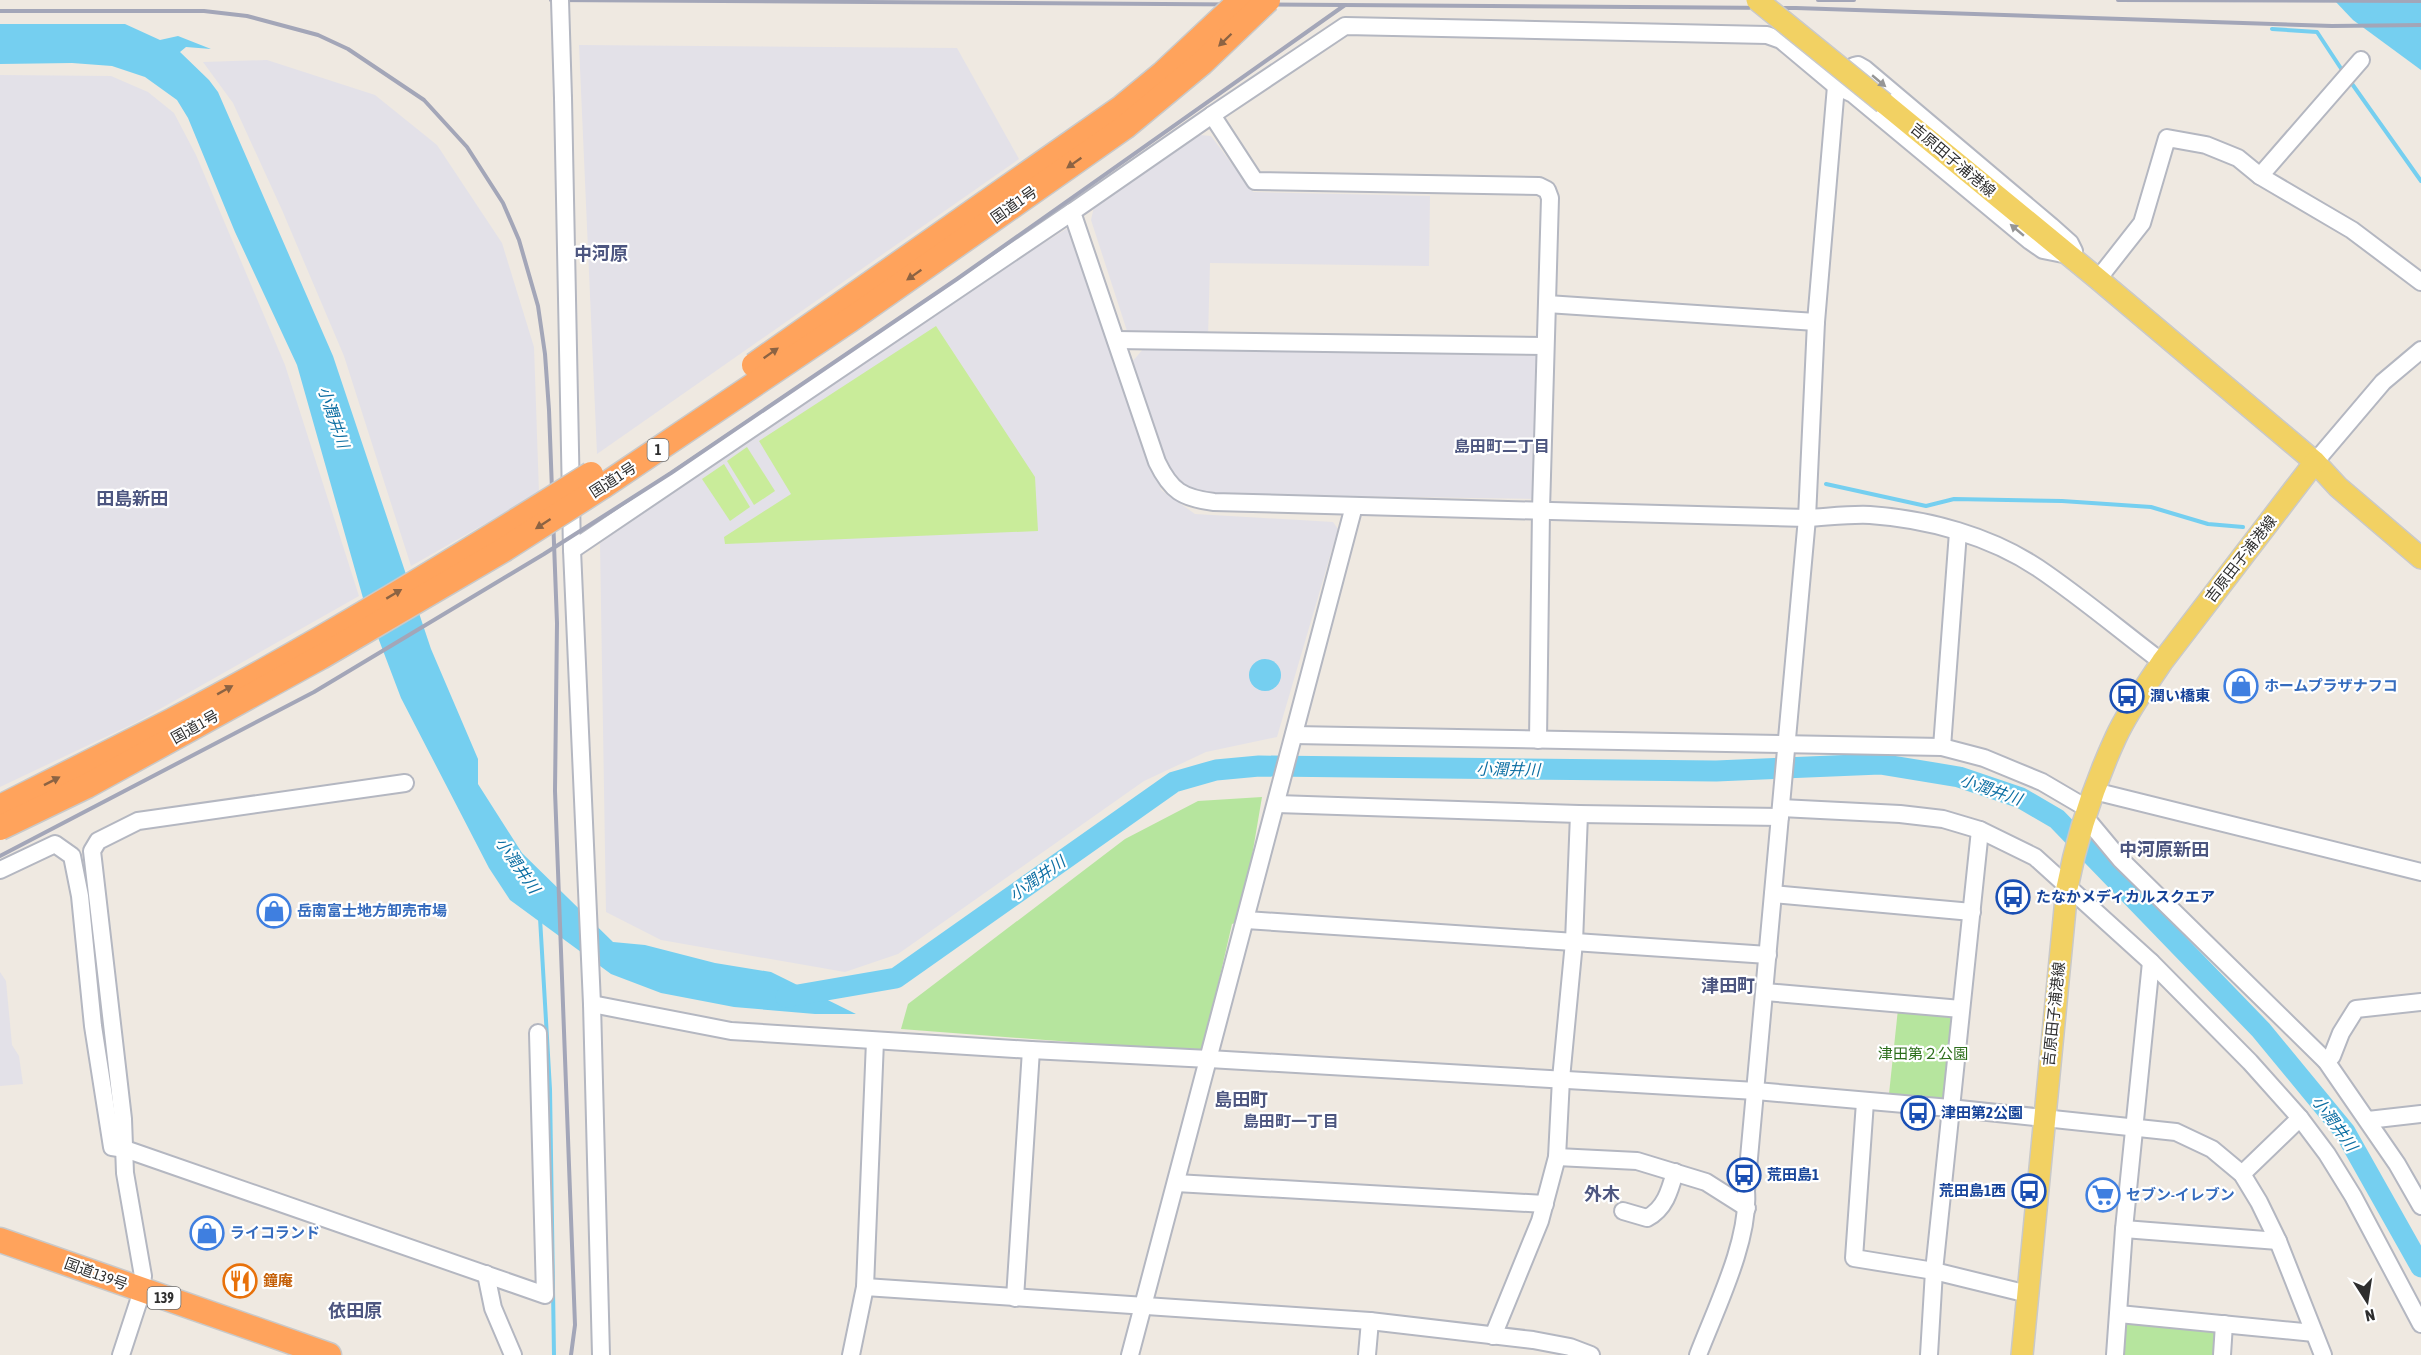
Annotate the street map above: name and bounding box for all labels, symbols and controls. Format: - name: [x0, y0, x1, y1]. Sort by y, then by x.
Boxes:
- one-way arrow: [1219, 33, 1233, 47]
- one-way arrow: [1871, 74, 1886, 87]
- street label: 吉原田子浦港線: [1908, 119, 1999, 200]
- one-way arrow: [1066, 157, 1082, 169]
- street label: 国道1号: [988, 183, 1040, 226]
- one-way arrow: [2009, 223, 2025, 236]
- district label: 中河原: [574, 243, 628, 264]
- one-way arrow: [907, 269, 923, 281]
- one-way arrow: [763, 348, 779, 359]
- water label: 小潤井川: [315, 384, 354, 452]
- district label: 島田町二丁目: [1454, 437, 1550, 455]
- road number: 1: [648, 439, 668, 461]
- street label: 国道1号: [586, 458, 639, 501]
- district label: 田島新田: [96, 488, 168, 509]
- street label: 吉原田子浦港線: [2202, 512, 2280, 605]
- one-way arrow: [535, 519, 552, 530]
- one-way arrow: [386, 588, 402, 599]
- shop icon: ホームプラザナフコ: [2223, 668, 2259, 704]
- place label: ホームプラザナフコ: [2264, 677, 2398, 694]
- bus stop icon: 潤い橋東: [2109, 678, 2145, 714]
- one-way arrow: [217, 685, 233, 696]
- place label: 潤い橋東: [2150, 687, 2210, 704]
- street label: 国道1号: [168, 707, 222, 747]
- water label: 小潤井川: [1476, 759, 1542, 779]
- water label: 小潤井川: [1958, 770, 2026, 809]
- one-way arrow: [44, 776, 61, 785]
- water label: 小潤井川: [492, 834, 545, 898]
- district label: 中河原新田: [2119, 839, 2209, 860]
- water label: 小潤井川: [1006, 851, 1070, 904]
- bus stop icon: たなかメディカルスクエア: [1995, 879, 2031, 915]
- place label: たなかメディカルスクエア: [2036, 888, 2215, 905]
- shop icon: 岳南富士地方卸売市場: [256, 893, 292, 929]
- place label: 岳南富士地方卸売市場: [297, 902, 447, 919]
- street label: 吉原田子浦港線: [2040, 961, 2067, 1067]
- district label: 津田町: [1701, 975, 1755, 996]
- park label: 津田第２公園: [1878, 1045, 1968, 1062]
- district label: 島田町: [1214, 1089, 1268, 1110]
- water label: 小潤井川: [2309, 1092, 2362, 1156]
- bus stop icon: 津田第2公園: [1900, 1095, 1936, 1131]
- place label: 津田第2公園: [1941, 1104, 2023, 1121]
- district label: 島田町一丁目: [1243, 1112, 1339, 1130]
- bus stop icon: 荒田島1: [1726, 1157, 1762, 1193]
- place label: 荒田島1: [1767, 1166, 1819, 1183]
- bus stop icon: 荒田島1西: [2011, 1173, 2047, 1209]
- supermarket icon: セブン-イレブン: [2085, 1177, 2121, 1213]
- place label: 荒田島1西: [1939, 1182, 2006, 1199]
- district label: 外木: [1584, 1183, 1620, 1204]
- place label: セブン-イレブン: [2126, 1186, 2235, 1203]
- shop icon: ライコランド: [189, 1215, 225, 1251]
- place label: ライコランド: [230, 1224, 320, 1241]
- street label: 国道139号: [62, 1254, 130, 1293]
- restaurant icon: 鐘庵: [222, 1263, 258, 1299]
- north arrow: [2337, 1271, 2397, 1331]
- place label: 鐘庵: [263, 1272, 293, 1289]
- road number: 139: [148, 1287, 180, 1309]
- district label: 依田原: [328, 1300, 382, 1321]
- text: N: [2364, 1306, 2377, 1325]

